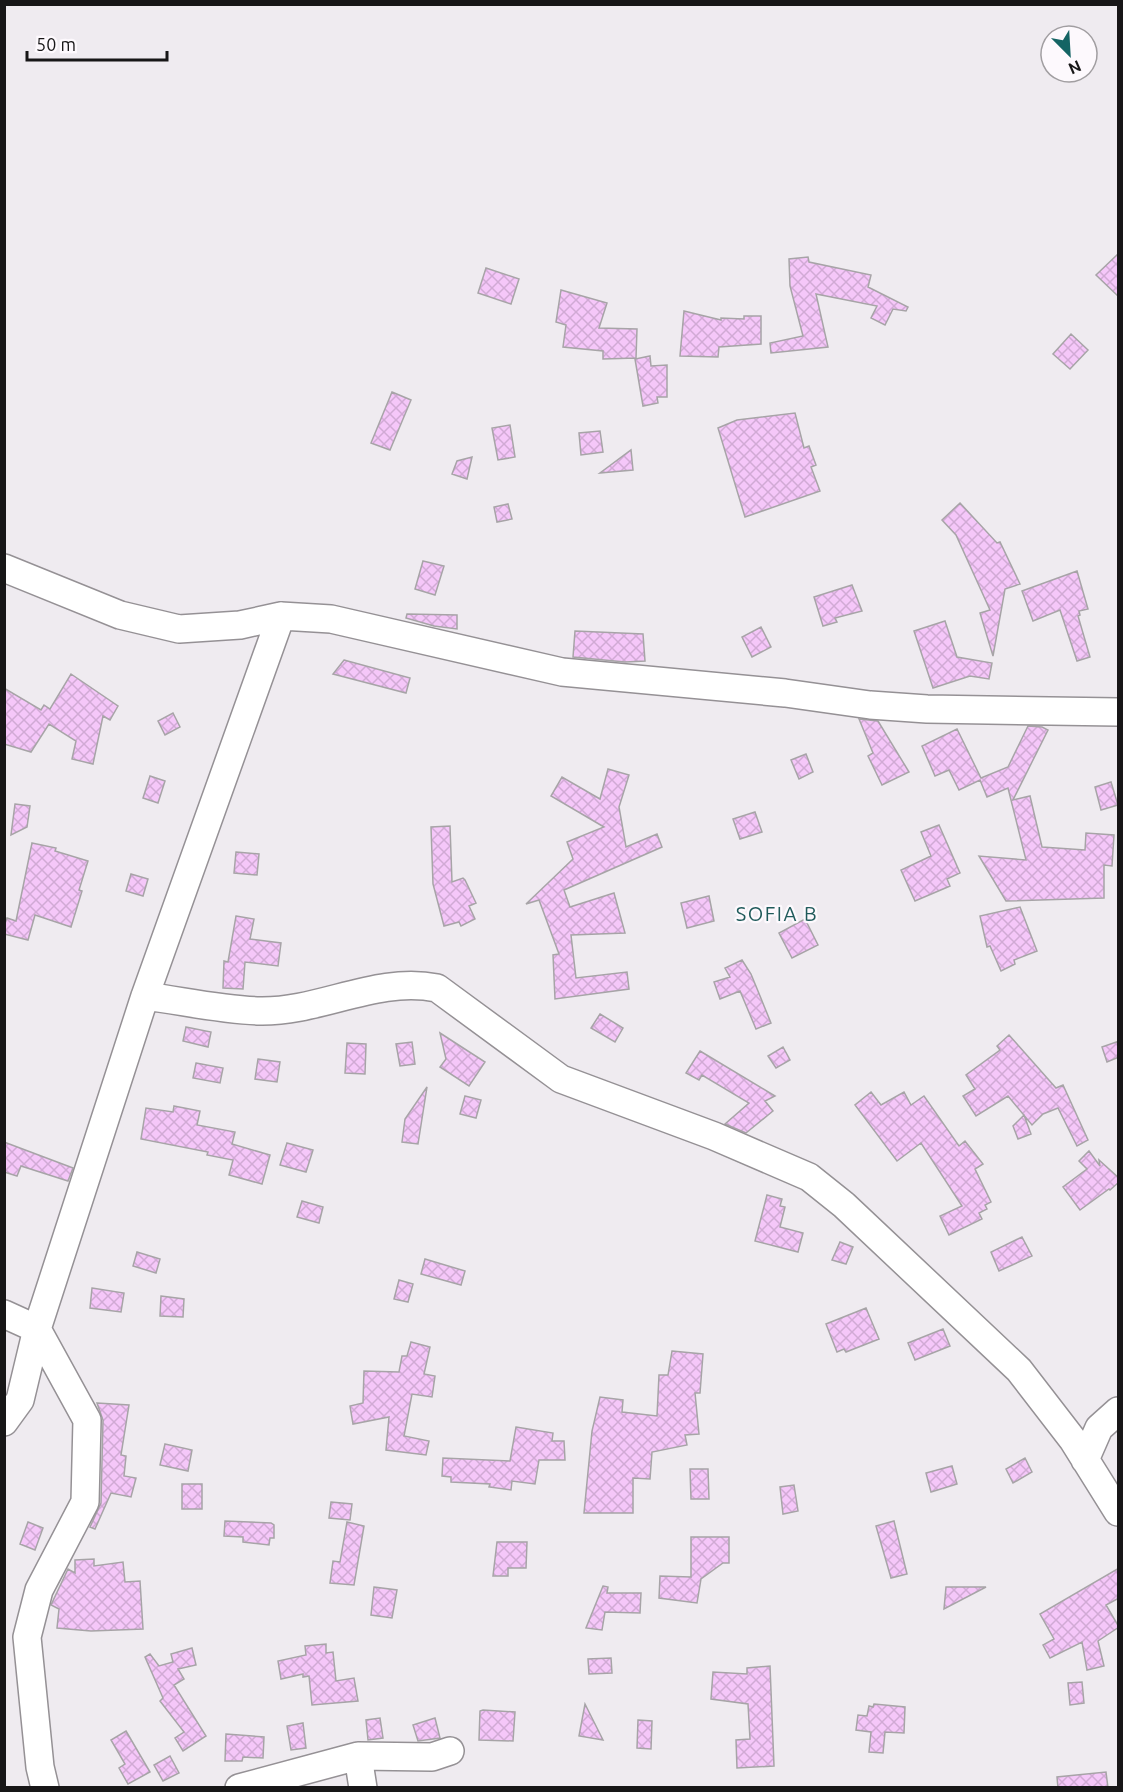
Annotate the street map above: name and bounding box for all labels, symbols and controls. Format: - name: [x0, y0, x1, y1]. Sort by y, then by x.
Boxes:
- scale bar: [27, 24, 166, 62]
- north arrow: [1039, 24, 1099, 84]
- text: 50 m: [36, 34, 76, 54]
- text: N: [1066, 57, 1084, 78]
- district label: SOFIA B: [736, 902, 818, 925]

